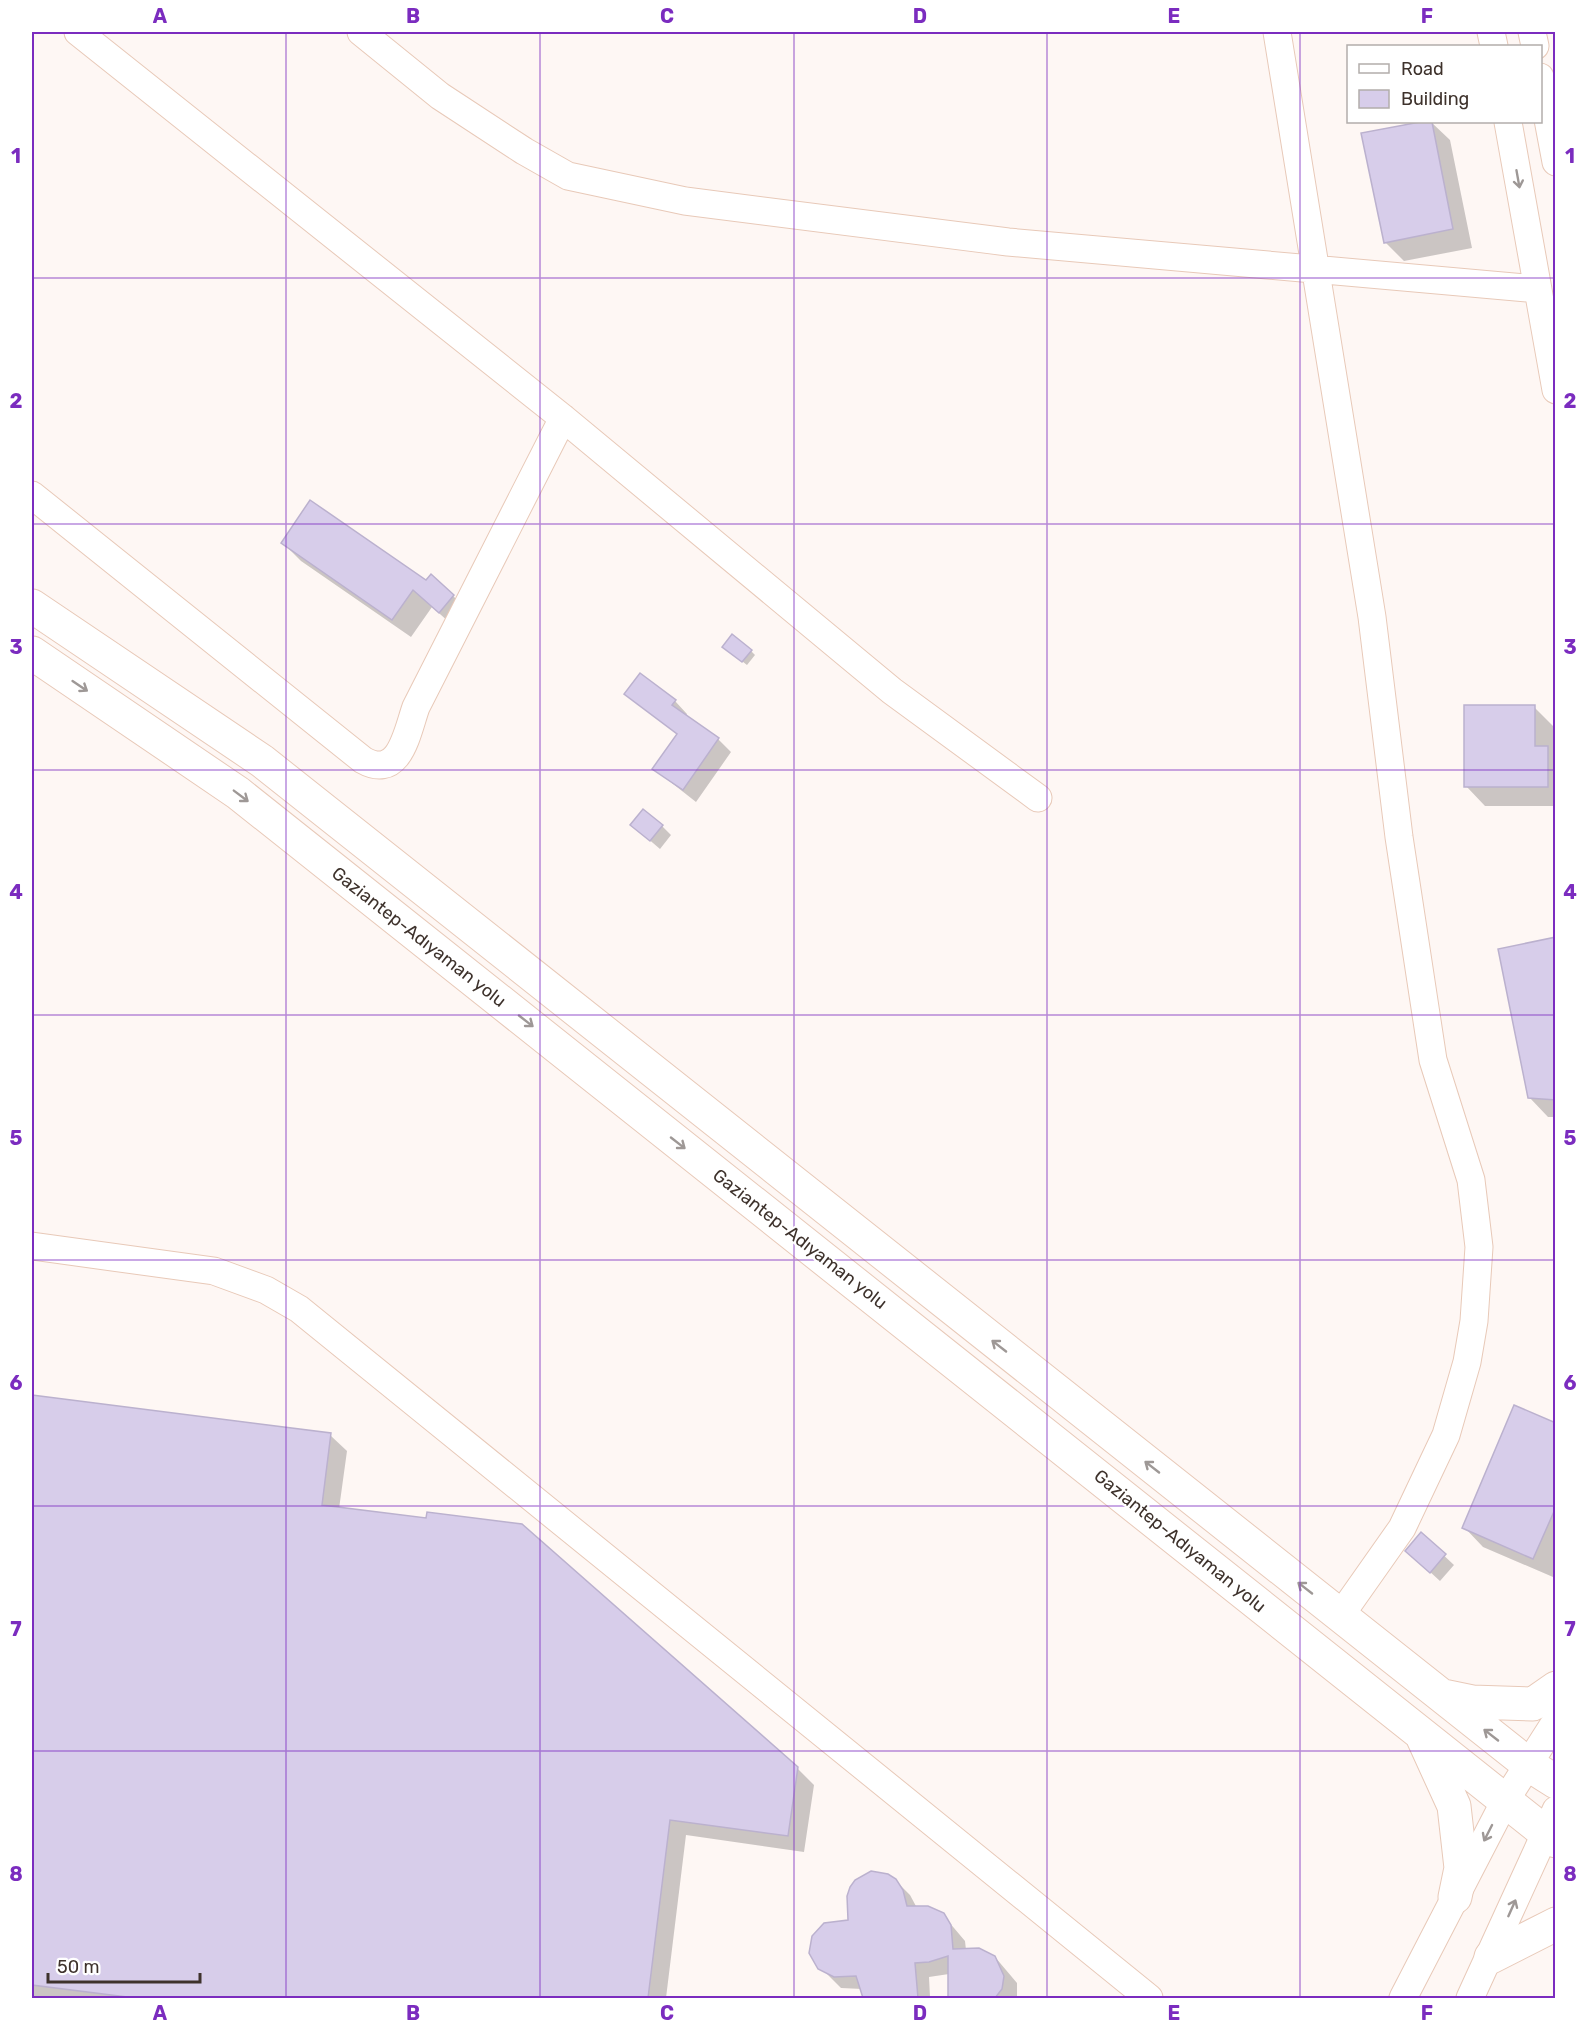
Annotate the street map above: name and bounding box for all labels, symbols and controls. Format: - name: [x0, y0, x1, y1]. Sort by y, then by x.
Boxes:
- text: A: [153, 4, 168, 28]
- text: B: [406, 4, 420, 28]
- text: C: [660, 4, 674, 28]
- text: D: [913, 4, 927, 28]
- text: E: [1168, 4, 1180, 28]
- text: F: [1421, 4, 1433, 28]
- legend: [1347, 45, 1542, 123]
- text: Road: [1401, 58, 1444, 80]
- text: Building: [1401, 88, 1469, 110]
- text: 1: [11, 144, 21, 168]
- text: 1: [1565, 144, 1575, 168]
- one-way arrow: [1513, 169, 1524, 188]
- text: 2: [10, 389, 23, 413]
- text: 2: [1564, 389, 1577, 413]
- text: 3: [9, 635, 23, 659]
- text: 3: [1563, 635, 1577, 659]
- one-way arrow: [71, 680, 88, 692]
- one-way arrow: [233, 789, 249, 802]
- street label: Gaziantep-Adıyaman yolu: [327, 862, 511, 1012]
- text: 4: [9, 880, 23, 904]
- text: 4: [1563, 880, 1577, 904]
- one-way arrow: [517, 1015, 533, 1028]
- text: 5: [10, 1126, 23, 1150]
- text: 5: [1564, 1126, 1577, 1150]
- one-way arrow: [670, 1136, 686, 1149]
- street label: Gaziantep-Adıyaman yolu: [708, 1164, 892, 1314]
- one-way arrow: [991, 1340, 1007, 1353]
- text: 6: [9, 1371, 23, 1395]
- text: 6: [1563, 1371, 1577, 1395]
- one-way arrow: [1144, 1461, 1160, 1474]
- street label: Gaziantep-Adıyaman yolu: [1090, 1465, 1270, 1617]
- one-way arrow: [1297, 1582, 1313, 1595]
- text: 7: [10, 1617, 22, 1641]
- text: 7: [1564, 1617, 1576, 1641]
- one-way arrow: [1483, 1728, 1499, 1741]
- one-way arrow: [1482, 1824, 1494, 1841]
- text: 8: [9, 1862, 23, 1886]
- text: 8: [1563, 1862, 1577, 1886]
- one-way arrow: [1507, 1899, 1519, 1917]
- scale bar: [48, 1946, 200, 1984]
- text: 50 m: [57, 1956, 100, 1978]
- text: A: [153, 2001, 168, 2025]
- text: B: [406, 2001, 420, 2025]
- text: C: [660, 2001, 674, 2025]
- text: D: [913, 2001, 927, 2025]
- text: E: [1168, 2001, 1180, 2025]
- text: F: [1421, 2001, 1433, 2025]

